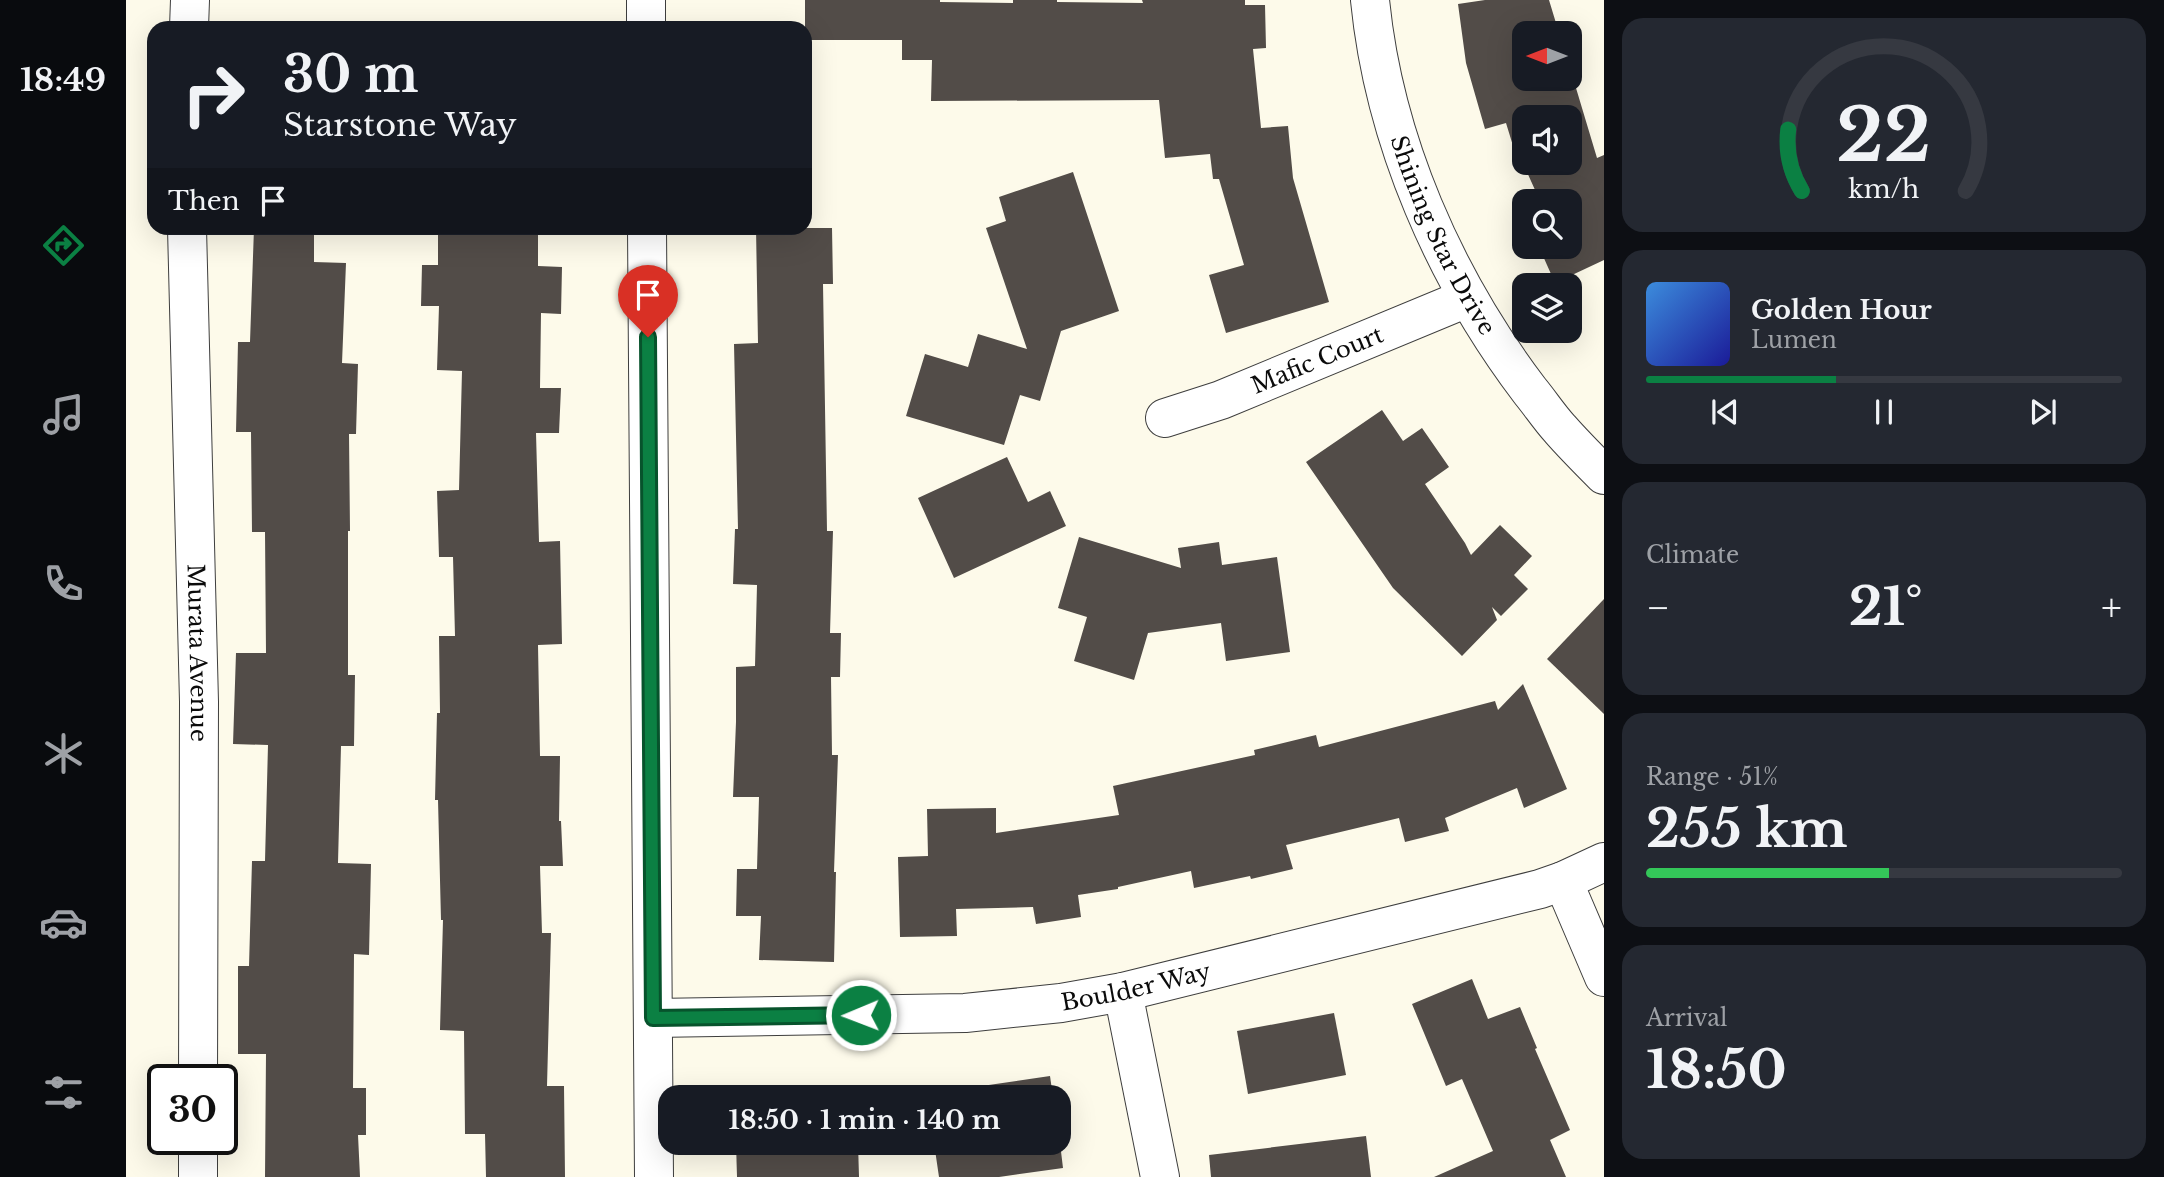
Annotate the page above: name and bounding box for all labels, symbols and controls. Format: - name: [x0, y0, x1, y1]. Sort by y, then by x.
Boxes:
- north arrow: [1512, 21, 1582, 91]
- map controls: [1512, 21, 1582, 343]
- text: 30 m: [283, 44, 418, 105]
- icon: right: [168, 49, 259, 140]
- text: 18:49: [20, 60, 106, 100]
- text: 22: [1837, 90, 1931, 181]
- text: Starstone Way: [283, 105, 517, 145]
- button: sound: [1512, 105, 1582, 175]
- street label: Shining Star Drive: [1385, 132, 1501, 340]
- text: km/h: [1849, 174, 1919, 205]
- icon: arrive: [254, 182, 292, 220]
- text: Then: [168, 185, 240, 217]
- button: search: [1512, 189, 1582, 259]
- icon: directions: [39, 221, 88, 270]
- pin: [618, 265, 678, 337]
- button: layers: [1512, 273, 1582, 343]
- icon: arrive: [629, 276, 667, 314]
- text: Golden Hour: [1751, 294, 1932, 326]
- street label: Mafic Court: [1247, 320, 1388, 400]
- text: Lumen: [1751, 326, 1837, 354]
- icon: music: [39, 390, 88, 439]
- icon: previous: [1706, 393, 1744, 431]
- icon: pause: [1865, 393, 1903, 431]
- icon: next: [2024, 393, 2062, 431]
- text: Climate: [1646, 541, 1739, 569]
- icon: phone: [39, 559, 88, 608]
- street label: Murata Avenue: [182, 563, 213, 742]
- text: 21°: [1849, 575, 1923, 639]
- text: −: [1646, 584, 1670, 631]
- text: +: [2101, 584, 2122, 631]
- icon: climate: [39, 729, 88, 778]
- text: Range · 51%: [1646, 763, 1778, 791]
- text: 255 km: [1646, 797, 1848, 861]
- icon: car: [39, 898, 88, 947]
- street label: Boulder Way: [1059, 957, 1214, 1017]
- position arrow: [824, 978, 898, 1052]
- text: Arrival: [1646, 1004, 1727, 1032]
- text: 18:50: [1646, 1038, 1787, 1102]
- speed limit sign: 30: [147, 1064, 238, 1155]
- icon: filters: [39, 1068, 88, 1117]
- text: 18:50 · 1 min · 140 m: [729, 1104, 1000, 1136]

